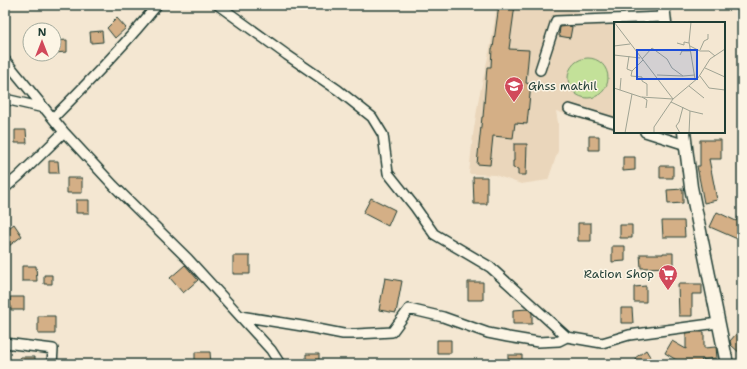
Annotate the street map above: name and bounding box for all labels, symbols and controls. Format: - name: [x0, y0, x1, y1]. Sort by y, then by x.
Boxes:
- north arrow: [22, 22, 62, 62]
- inset map: [614, 22, 725, 133]
- text: N: [38, 25, 47, 40]
- school or university icon: Ghss mathil: [503, 75, 525, 103]
- place label: Ghss mathil: [528, 78, 597, 94]
- supermarket icon: Ration Shop: [657, 263, 679, 291]
- place label: Ration Shop: [584, 266, 654, 282]

